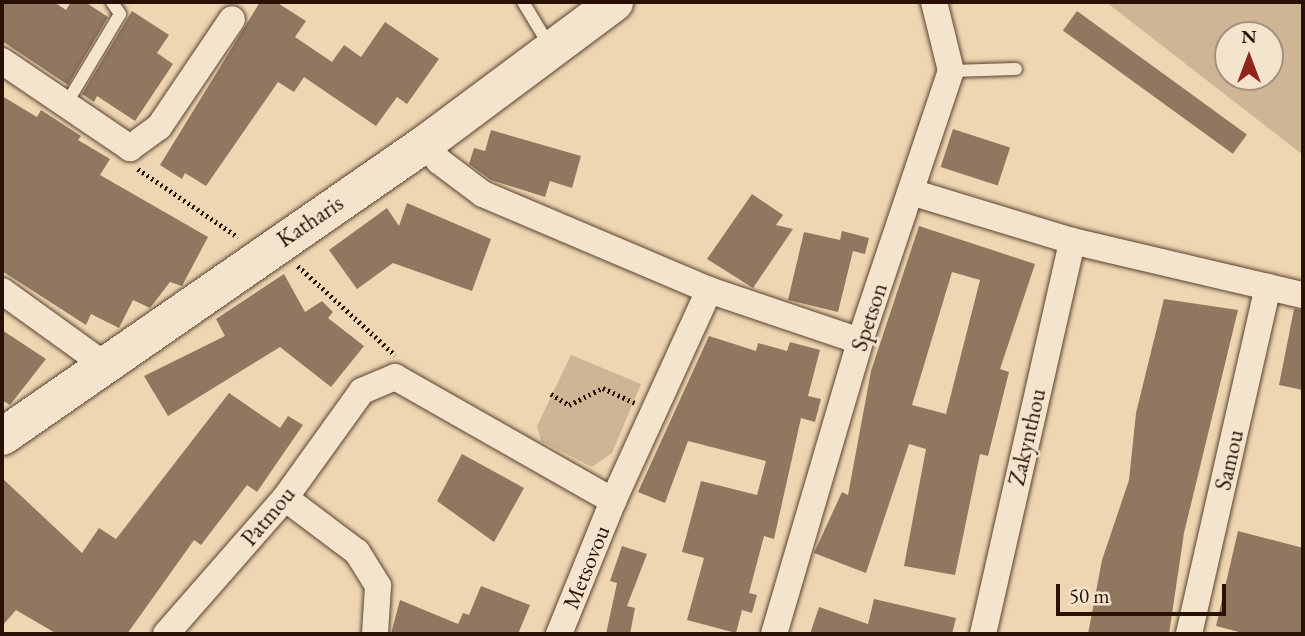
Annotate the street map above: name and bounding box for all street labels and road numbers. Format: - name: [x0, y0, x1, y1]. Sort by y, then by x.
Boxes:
- street label: Katharis: [272, 189, 348, 253]
- street label: Spetson: [845, 280, 893, 354]
- street label: Zakynthou: [1002, 386, 1052, 488]
- street label: Samou: [1209, 427, 1249, 493]
- street label: Patmou: [235, 481, 301, 551]
- street label: Metsovou: [557, 521, 615, 613]

